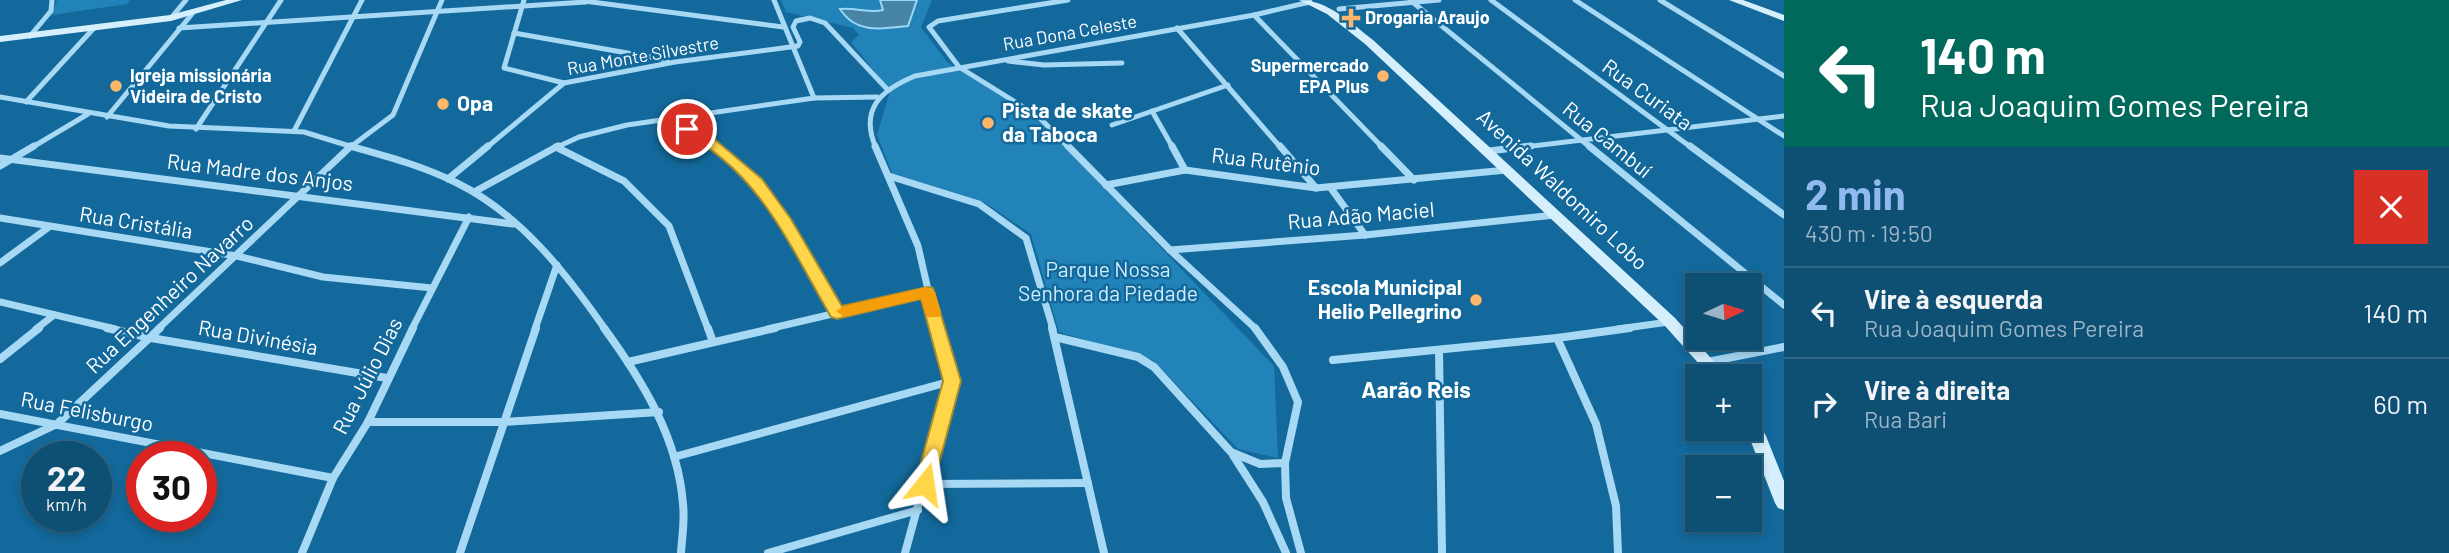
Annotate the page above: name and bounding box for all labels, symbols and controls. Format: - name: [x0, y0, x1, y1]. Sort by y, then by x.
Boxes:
- place label: Drogaria Araujo: [1365, 6, 1490, 28]
- street label: Rua Dona Celeste: [1001, 9, 1138, 55]
- marker: Drogaria Araujo: [1343, 10, 1359, 26]
- text: 140 m: [1920, 25, 2046, 84]
- icon: left: [1805, 28, 1896, 119]
- street label: Rua Monte Silvestre: [565, 31, 720, 79]
- street label: Rua Curiata: [1598, 53, 1698, 135]
- place label: Supermercado EPA Plus: [1251, 54, 1369, 97]
- place label: Igreja missionária Videira de Cristo: [130, 64, 271, 107]
- marker: Supermercado EPA Plus: [1375, 68, 1391, 84]
- marker: Igreja missionária Videira de Cristo: [108, 78, 124, 94]
- text: Rua Joaquim Gomes Pereira: [1920, 85, 2309, 123]
- place label: Opa: [457, 90, 493, 115]
- street label: Rua Cambuí: [1559, 95, 1658, 183]
- marker: Opa: [435, 96, 451, 112]
- place label: Pista de skate da Taboca: [1002, 97, 1133, 146]
- pin: [657, 99, 717, 159]
- street label: Avenida Waldomiro Lobo: [1473, 103, 1653, 274]
- icon: arrive: [668, 110, 706, 148]
- marker: Pista de skate da Taboca: [980, 115, 996, 131]
- street label: Rua Rutênio: [1210, 141, 1322, 180]
- street label: Rua Madre dos Anjos: [166, 148, 355, 195]
- text: 2 min: [1805, 168, 1906, 218]
- button: close: [2354, 170, 2428, 244]
- street label: Rua Adão Maciel: [1286, 196, 1435, 233]
- street label: Rua Cristália: [78, 200, 195, 243]
- street label: Rua Engenheiro Navarro: [80, 210, 258, 378]
- text: 430 m · 19:50: [1805, 219, 1933, 247]
- park label: Parque Nossa Senhora da Piedade: [1018, 256, 1198, 305]
- north arrow: [1685, 273, 1762, 350]
- map controls: [1685, 273, 1762, 532]
- place label: Escola Municipal Helio Pellegrino: [1308, 274, 1462, 323]
- text: Vire à esquerda: [1864, 283, 2043, 314]
- marker: Escola Municipal Helio Pellegrino: [1468, 292, 1484, 308]
- icon: left: [1805, 294, 1843, 332]
- text: 140 m: [2363, 297, 2428, 328]
- street label: Rua Júlio Dias: [327, 313, 407, 438]
- street label: Rua Divinésia: [196, 314, 320, 359]
- text: Rua Joaquim Gomes Pereira: [1864, 314, 2144, 342]
- button: +: [1685, 364, 1762, 441]
- text: Vire à direita: [1864, 374, 2010, 405]
- district label: Aarão Reis: [1361, 375, 1471, 403]
- street label: Rua Felisburgo: [19, 385, 156, 436]
- icon: right: [1805, 385, 1843, 423]
- text: 60 m: [2373, 388, 2428, 419]
- text: Rua Bari: [1864, 405, 1947, 433]
- speed limit sign: 30: [126, 441, 217, 532]
- position arrow: [888, 447, 962, 521]
- button: −: [1685, 455, 1762, 532]
- text: 22: [47, 456, 86, 498]
- text: km/h: [46, 493, 87, 515]

